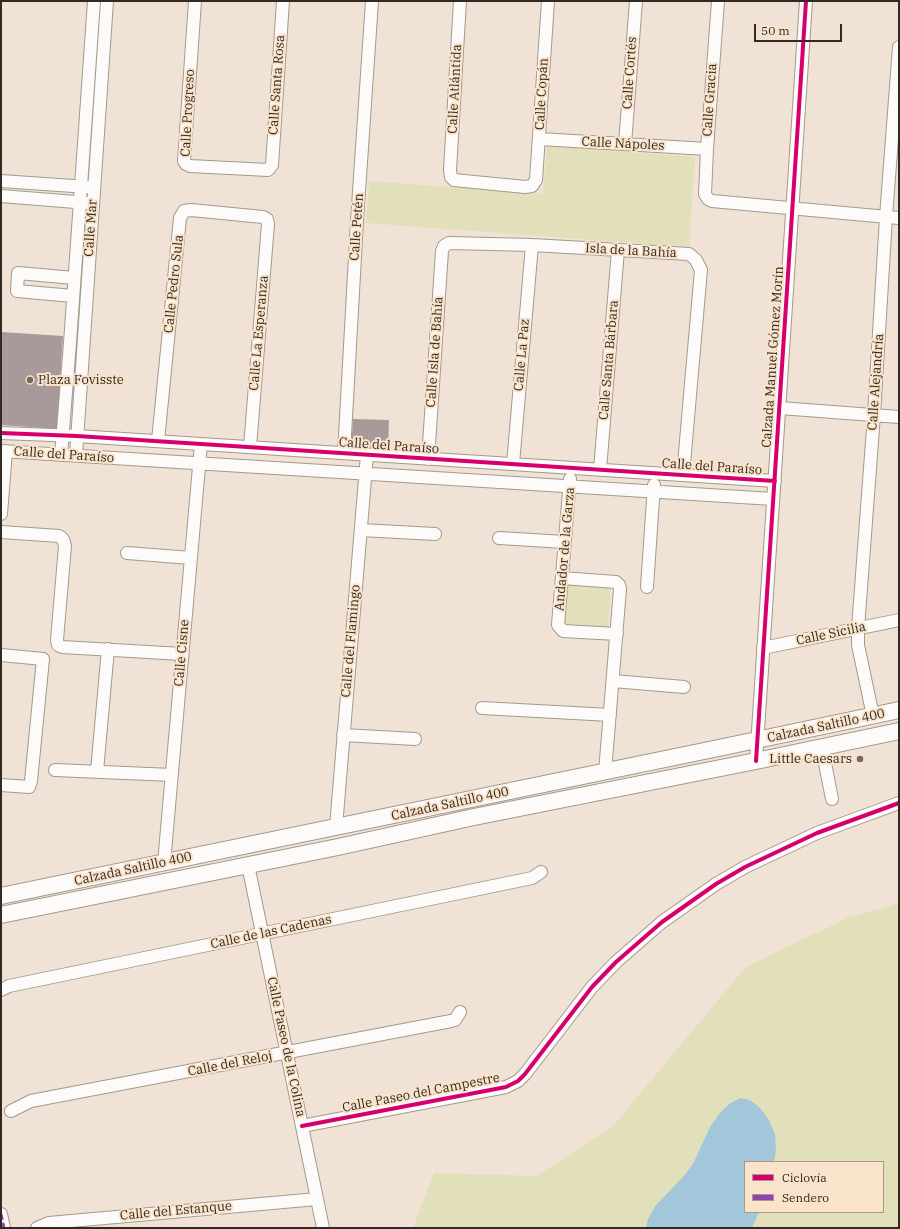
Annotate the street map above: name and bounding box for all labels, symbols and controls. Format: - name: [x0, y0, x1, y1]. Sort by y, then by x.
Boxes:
- scale bar: [756, 16, 844, 42]
- text: 50 m: [761, 23, 790, 38]
- street label: Calle Santa Rosa: [266, 34, 288, 136]
- street label: Calle Cortés: [620, 36, 640, 110]
- street label: Calle Atlántida: [445, 44, 465, 134]
- street label: Calle Copán: [532, 57, 552, 131]
- street label: Calle Gracia: [700, 63, 720, 137]
- street label: Calle Progreso: [178, 69, 198, 157]
- street label: Calle Nápoles: [581, 134, 665, 154]
- street label: Calle Petén: [347, 193, 367, 261]
- street label: Calle Mar: [81, 199, 101, 257]
- street label: Calle Pedro Sula: [161, 234, 187, 334]
- street label: Isla de la Bahía: [585, 241, 677, 261]
- street label: Calzada Manuel Gómez Morín: [759, 266, 787, 448]
- street label: Calle La Esperanza: [246, 275, 272, 391]
- street label: Calle Isla de Bahía: [423, 296, 447, 408]
- street label: Calle Santa Bárbara: [596, 299, 622, 421]
- street label: Calle La Paz: [511, 318, 533, 392]
- street label: Calle Alejandría: [865, 333, 887, 431]
- place label: Plaza Fovisste: [38, 372, 124, 388]
- marker: Plaza Fovisste: [25, 375, 35, 385]
- street label: Calle del Paraíso: [338, 435, 440, 457]
- street label: Calle del Paraíso: [13, 444, 115, 466]
- street label: Calle del Paraíso: [661, 456, 763, 478]
- street label: Andador de la Garza: [552, 486, 578, 612]
- street label: Calle del Flamingo: [338, 584, 364, 698]
- street label: Calle Cisne: [171, 619, 193, 687]
- street label: Calle Sicilia: [795, 619, 867, 649]
- street label: Calzada Saltillo 400: [766, 706, 886, 746]
- place label: Little Caesars: [769, 751, 852, 767]
- marker: Little Caesars: [855, 754, 865, 764]
- street label: Calzada Saltillo 400: [390, 784, 510, 824]
- street label: Calzada Saltillo 400: [73, 849, 193, 889]
- street label: Calle de las Cadenas: [209, 912, 333, 952]
- street label: Calle Paseo de la Colina: [264, 976, 308, 1118]
- street label: Calle del Reloj: [186, 1048, 274, 1080]
- street label: Calle Paseo del Campestre: [341, 1070, 501, 1116]
- legend: [744, 1161, 884, 1213]
- text: Ciclovía: [782, 1170, 827, 1185]
- text: Sendero: [782, 1190, 829, 1205]
- street label: Calle del Estanque: [119, 1198, 233, 1224]

